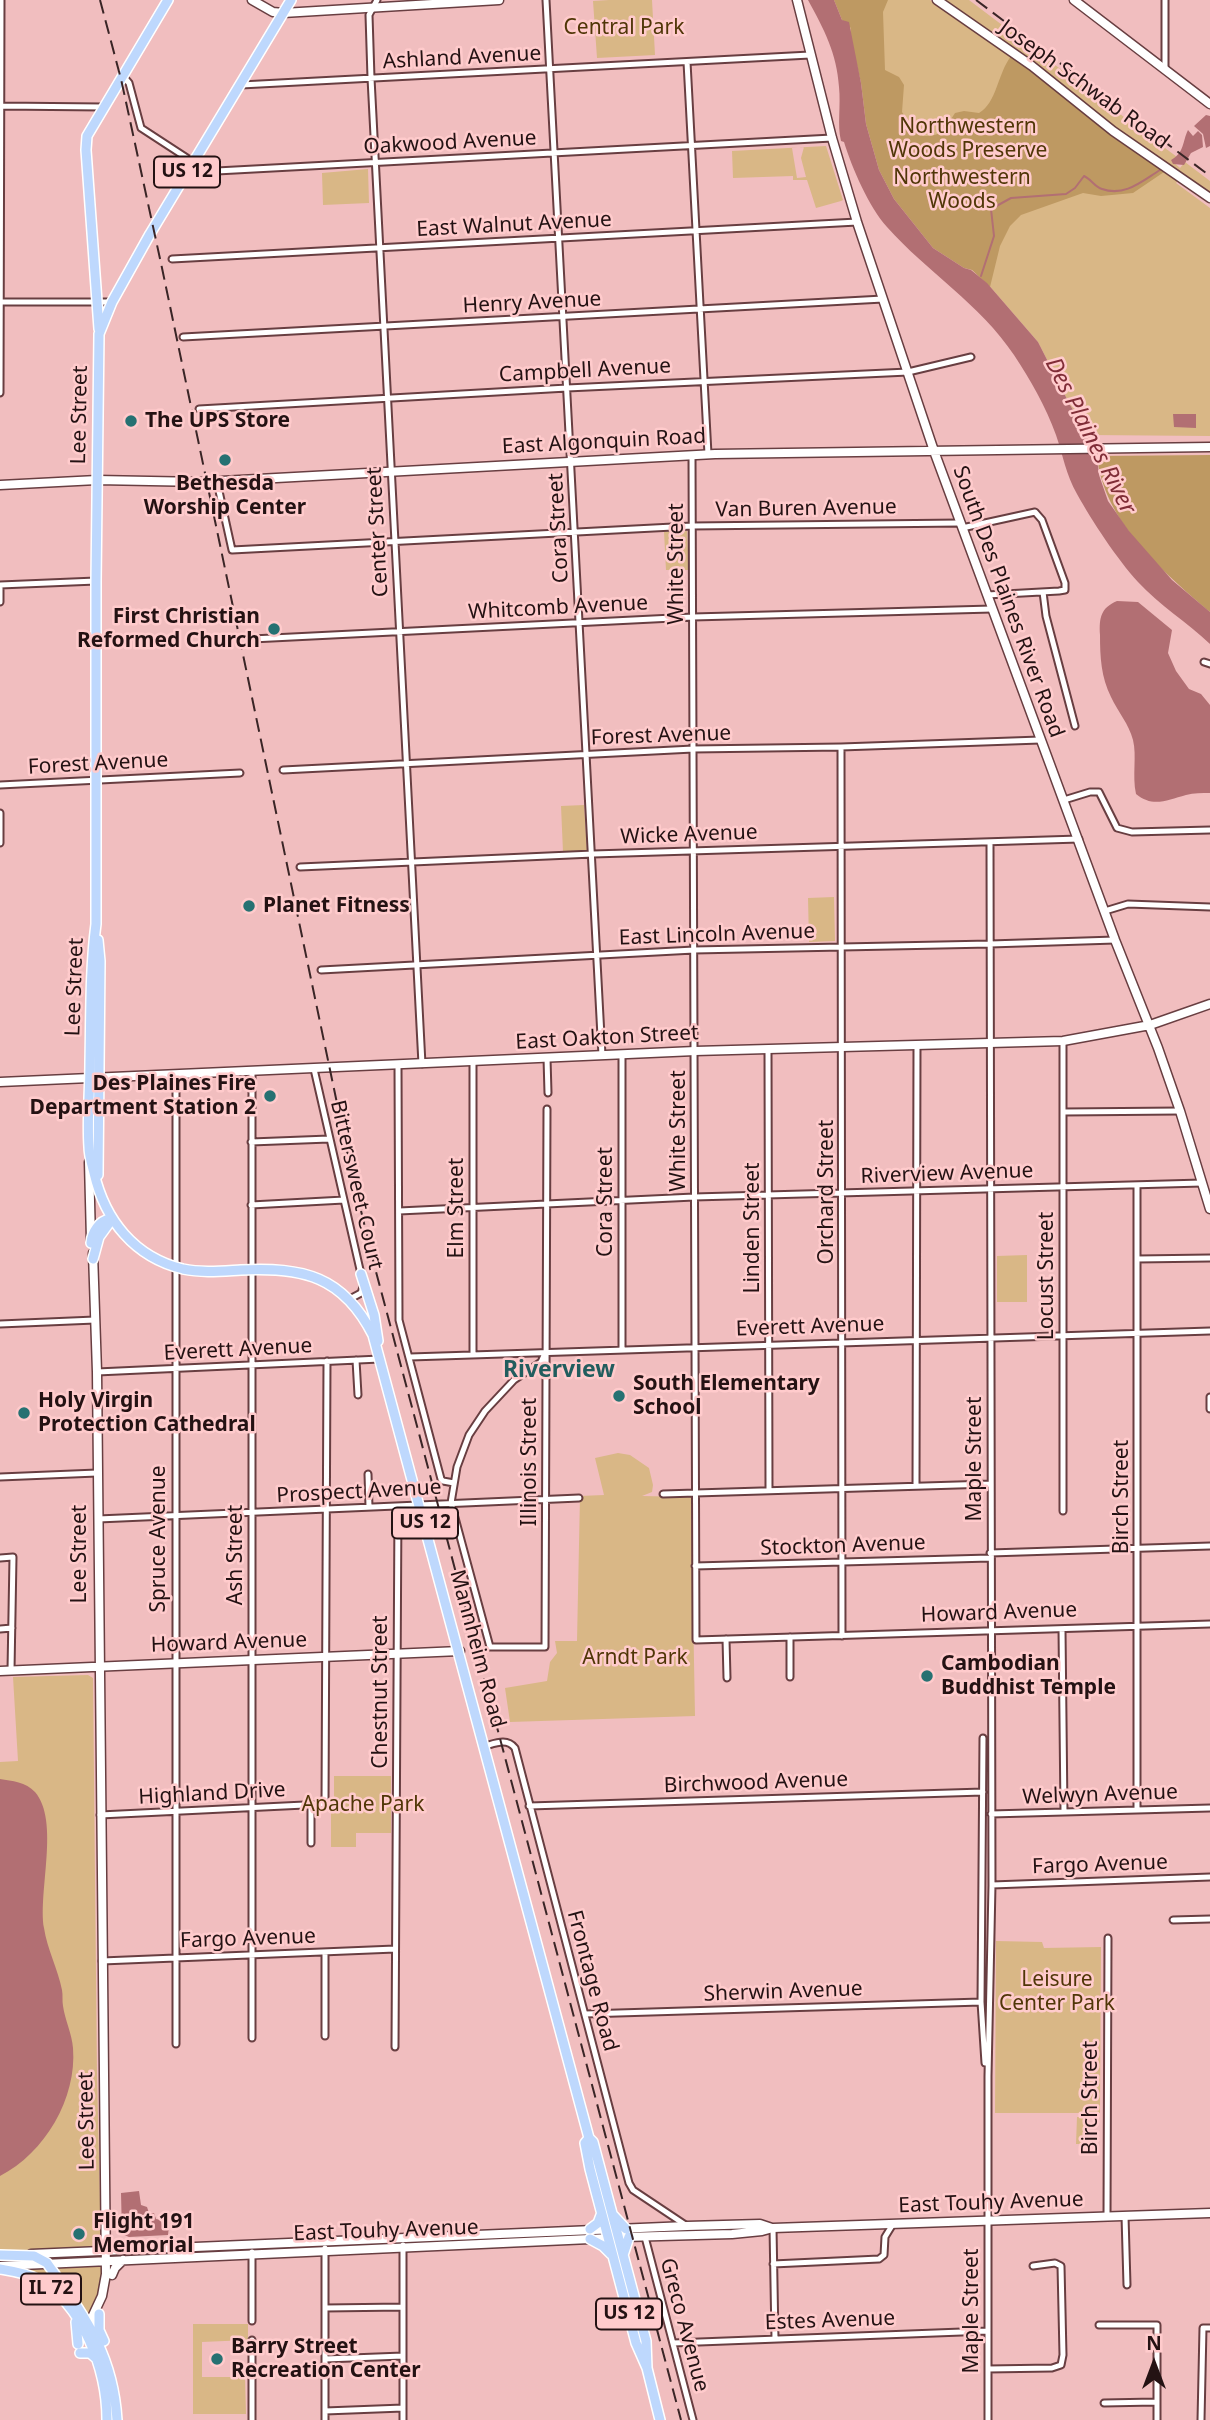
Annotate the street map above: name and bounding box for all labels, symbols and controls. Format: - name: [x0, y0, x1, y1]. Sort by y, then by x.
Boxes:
- park label: Central Park: [564, 15, 684, 41]
- street label: Joseph Schwab Road: [994, 15, 1174, 155]
- street label: Ashland Avenue: [382, 41, 542, 75]
- park label: Northwestern Woods Preserve: [889, 114, 1047, 164]
- street label: Oakwood Avenue: [363, 126, 537, 160]
- road number: US 12: [154, 156, 220, 188]
- park label: Northwestern Woods: [893, 165, 1031, 215]
- street label: East Walnut Avenue: [416, 207, 612, 243]
- street label: Henry Avenue: [462, 287, 602, 319]
- water label: Des Plaines River: [1039, 353, 1141, 519]
- street label: Campbell Avenue: [498, 354, 672, 388]
- street label: Lee Street: [67, 365, 93, 465]
- place label: The UPS Store: [145, 408, 290, 434]
- marker: The UPS Store: [123, 413, 139, 429]
- street label: East Algonquin Road: [501, 424, 707, 460]
- marker: Bethesda Worship Center: [217, 452, 233, 468]
- street label: South Des Plaines River Road: [947, 463, 1069, 741]
- street label: Center Street: [362, 466, 394, 598]
- place label: Bethesda Worship Center: [144, 471, 306, 521]
- street label: Cora Street: [544, 472, 574, 584]
- street label: Van Buren Avenue: [715, 495, 897, 523]
- street label: White Street: [664, 503, 690, 625]
- street label: Whitcomb Avenue: [467, 591, 649, 625]
- place label: First Christian Reformed Church: [77, 604, 260, 654]
- marker: First Christian Reformed Church: [266, 621, 282, 637]
- street label: Forest Avenue: [590, 721, 732, 751]
- street label: Forest Avenue: [27, 748, 169, 780]
- street label: Wicke Avenue: [620, 820, 758, 850]
- place label: Planet Fitness: [263, 893, 410, 919]
- marker: Planet Fitness: [241, 898, 257, 914]
- street label: East Lincoln Avenue: [618, 919, 816, 951]
- street label: Lee Street: [61, 937, 89, 1037]
- street label: East Oakton Street: [515, 1021, 699, 1055]
- street label: White Street: [666, 1070, 692, 1192]
- place label: Des Plaines Fire Department Station 2: [30, 1071, 256, 1121]
- marker: Des Plaines Fire Department Station 2: [262, 1088, 278, 1104]
- street label: Bittersweet Court: [324, 1098, 388, 1272]
- street label: Orchard Street: [814, 1120, 840, 1264]
- street label: Cora Street: [593, 1147, 619, 1257]
- street label: Elm Street: [444, 1158, 470, 1258]
- street label: Riverview Avenue: [860, 1158, 1034, 1190]
- street label: Linden Street: [740, 1162, 766, 1294]
- street label: Locust Street: [1034, 1212, 1060, 1340]
- street label: Everett Avenue: [735, 1312, 885, 1342]
- street label: Everett Avenue: [163, 1334, 313, 1366]
- district label: Riverview: [503, 1356, 615, 1384]
- place label: South Elementary School: [633, 1371, 820, 1421]
- place label: Holy Virgin Protection Cathedral: [38, 1388, 256, 1438]
- marker: South Elementary School: [611, 1388, 627, 1404]
- street label: Maple Street: [962, 1396, 988, 1522]
- street label: Illinois Street: [517, 1398, 543, 1526]
- marker: Holy Virgin Protection Cathedral: [16, 1405, 32, 1421]
- street label: Birch Street: [1109, 1440, 1135, 1554]
- street label: Spruce Avenue: [146, 1465, 172, 1613]
- street label: Prospect Avenue: [276, 1475, 442, 1509]
- street label: Lee Street: [67, 1505, 93, 1603]
- street label: Ash Street: [223, 1505, 249, 1605]
- road number: US 12: [392, 1508, 458, 1539]
- street label: Stockton Avenue: [760, 1531, 926, 1561]
- street label: Mannheim Road: [444, 1567, 510, 1731]
- street label: Howard Avenue: [920, 1598, 1078, 1628]
- street label: Chestnut Street: [368, 1615, 394, 1769]
- street label: Howard Avenue: [150, 1628, 308, 1658]
- park label: Arndt Park: [582, 1645, 688, 1671]
- place label: Cambodian Buddhist Temple: [941, 1651, 1116, 1701]
- marker: Cambodian Buddhist Temple: [919, 1668, 935, 1684]
- street label: Birchwood Avenue: [663, 1767, 849, 1799]
- street label: Highland Drive: [138, 1778, 286, 1810]
- street label: Welwyn Avenue: [1022, 1780, 1178, 1810]
- park label: Apache Park: [302, 1792, 424, 1818]
- street label: Fargo Avenue: [1032, 1850, 1168, 1880]
- street label: Frontage Road: [561, 1908, 623, 2054]
- street label: Fargo Avenue: [180, 1924, 316, 1954]
- park label: Leisure Center Park: [999, 1967, 1115, 2017]
- street label: Sherwin Avenue: [703, 1977, 863, 2007]
- street label: Birch Street: [1078, 2041, 1104, 2155]
- street label: Lee Street: [74, 2071, 100, 2171]
- street label: East Touhy Avenue: [898, 2187, 1084, 2219]
- place label: Flight 191 Memorial: [93, 2209, 195, 2259]
- street label: East Touhy Avenue: [293, 2215, 479, 2247]
- marker: Flight 191 Memorial: [71, 2226, 87, 2242]
- street label: Maple Street: [959, 2248, 985, 2374]
- street label: Greco Avenue: [654, 2255, 714, 2395]
- road number: IL 72: [21, 2274, 81, 2304]
- road number: US 12: [596, 2298, 662, 2330]
- street label: Estes Avenue: [764, 2306, 896, 2336]
- north arrow: [1119, 2329, 1189, 2399]
- text: N: [1146, 2330, 1162, 2356]
- place label: Barry Street Recreation Center: [231, 2334, 421, 2384]
- marker: Barry Street Recreation Center: [209, 2351, 225, 2367]

